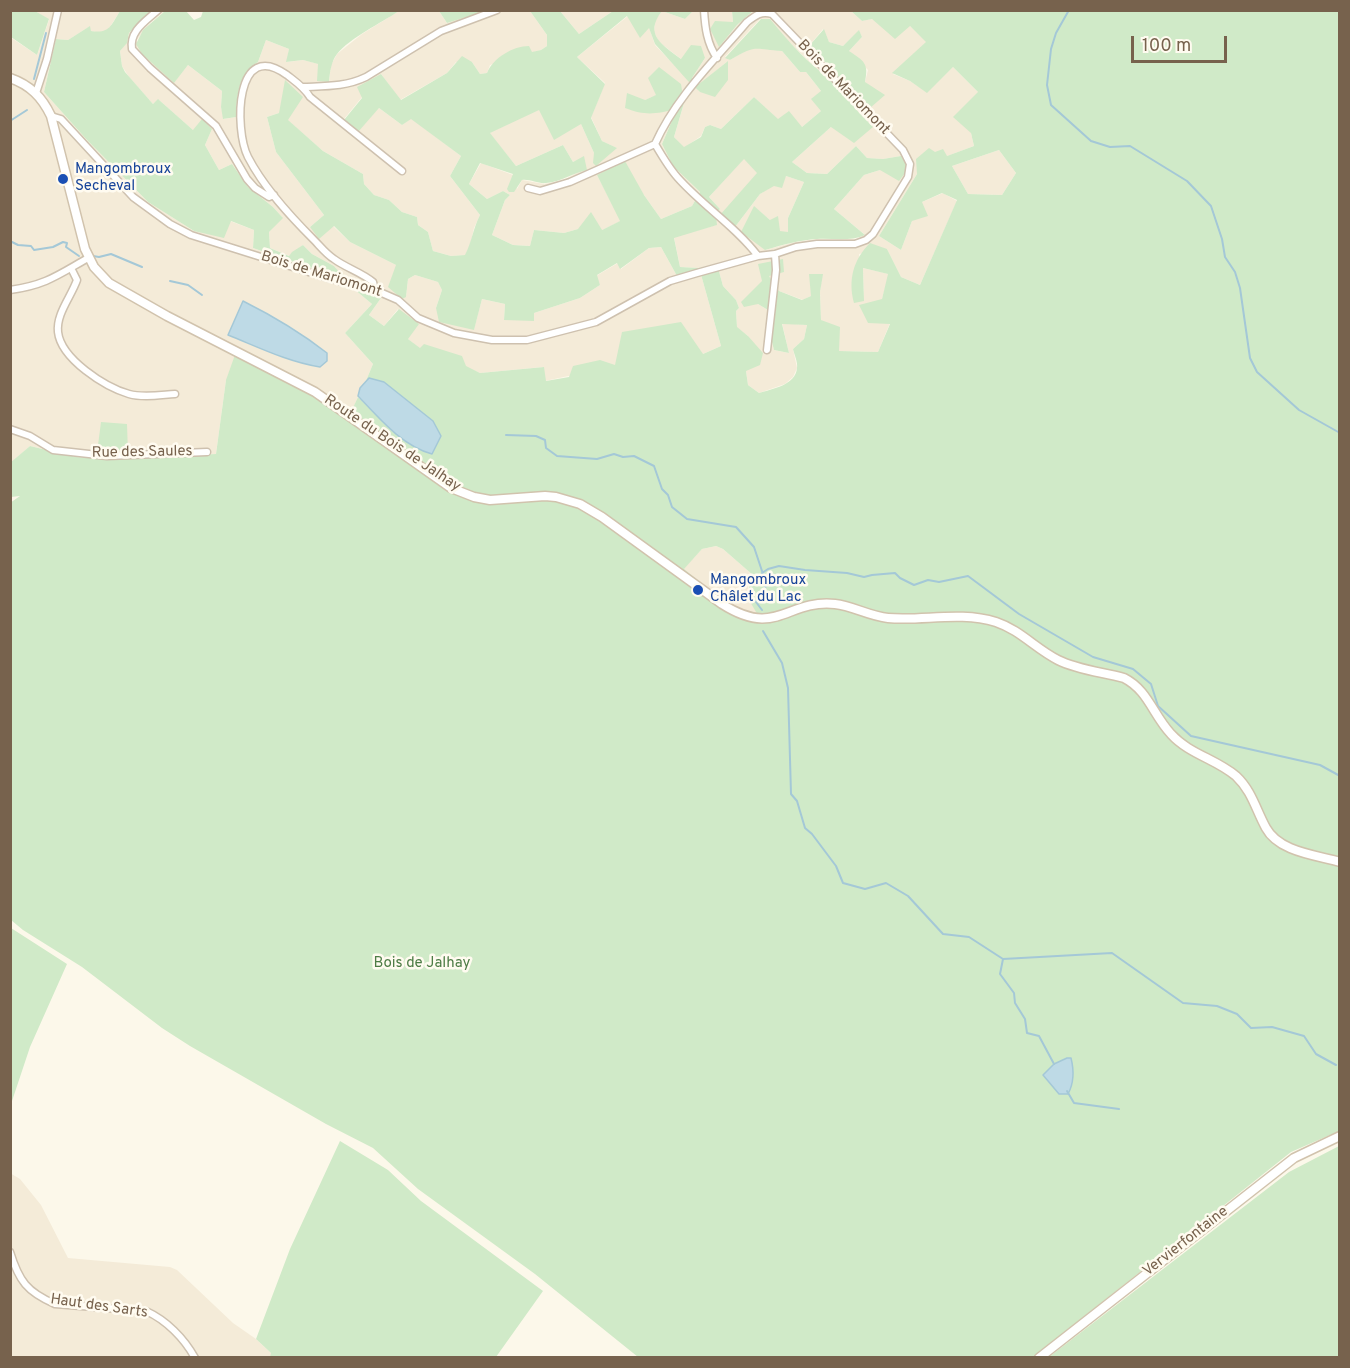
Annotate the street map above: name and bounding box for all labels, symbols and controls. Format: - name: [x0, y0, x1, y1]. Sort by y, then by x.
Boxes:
- scale bar: [1134, 24, 1230, 62]
- text: 100 m: [1142, 35, 1191, 58]
- street label: Bois de Mariomont: [793, 37, 893, 139]
- place label: Mangombroux Secheval: [75, 161, 171, 196]
- marker: Mangombroux Secheval: [56, 172, 70, 186]
- street label: Bois de Mariomont: [258, 248, 384, 302]
- street label: Route du Bois de Jalhay: [320, 392, 464, 496]
- street label: Rue des Saules: [91, 443, 193, 463]
- place label: Mangombroux Châlet du Lac: [710, 572, 806, 607]
- marker: Mangombroux Châlet du Lac: [691, 583, 705, 597]
- park label: Bois de Jalhay: [373, 955, 471, 973]
- street label: Vervierfontaine: [1140, 1203, 1232, 1281]
- street label: Haut des Sarts: [49, 1291, 149, 1323]

